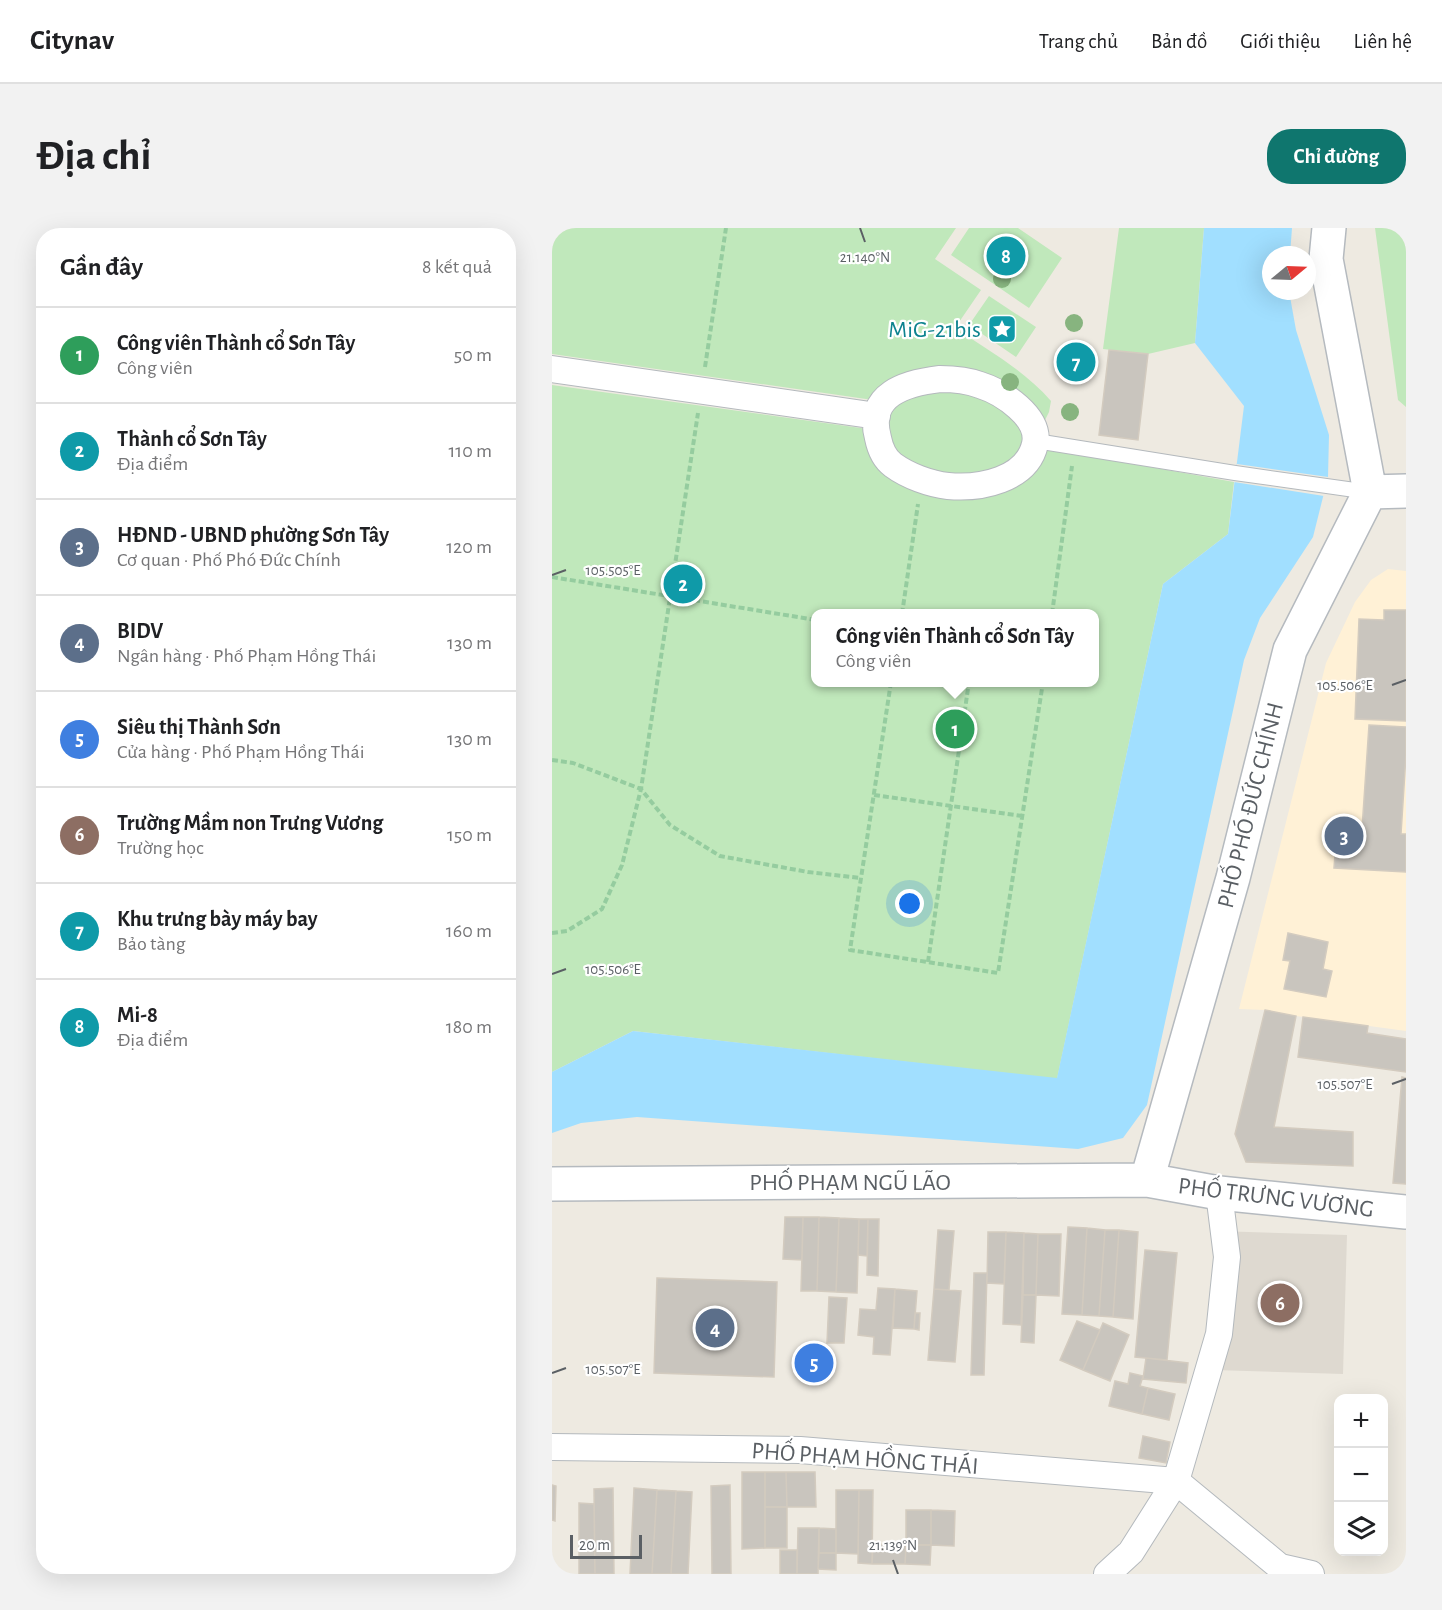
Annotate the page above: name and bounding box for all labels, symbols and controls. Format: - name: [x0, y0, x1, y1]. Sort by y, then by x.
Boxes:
- text: Citynav: [30, 27, 114, 55]
- text: Trang chủ: [1039, 31, 1118, 52]
- text: Bản đồ: [1151, 31, 1207, 52]
- text: Giới thiệu: [1240, 31, 1321, 52]
- text: Liên hệ: [1354, 31, 1412, 52]
- button: Chỉ đường: [1267, 129, 1406, 184]
- text: Địa chỉ: [36, 135, 151, 177]
- pin: 8: [986, 234, 1026, 279]
- north arrow: [1262, 246, 1316, 300]
- text: 21.140°N: [840, 250, 890, 265]
- text: Gần đây: [60, 254, 143, 280]
- text: 8 kết quả: [422, 257, 492, 277]
- place icon: MiG-21bis: [986, 313, 1018, 345]
- place label: MiG-21bis: [888, 318, 981, 342]
- text: Công viên Thành cổ Sơn Tây: [117, 332, 355, 354]
- pin: 7: [1056, 340, 1096, 384]
- text: 1: [76, 345, 83, 365]
- text: 50 m: [454, 345, 492, 365]
- text: Công viên: [117, 358, 193, 378]
- text: Thành cổ Sơn Tây: [117, 428, 267, 450]
- text: 2: [75, 441, 84, 461]
- text: 110 m: [448, 441, 492, 461]
- text: Địa điểm: [117, 454, 188, 474]
- text: HĐND - UBND phường Sơn Tây: [117, 524, 389, 546]
- text: 3: [75, 537, 84, 557]
- text: 120 m: [446, 537, 492, 557]
- text: Cơ quan · Phố Phó Đức Chính: [117, 550, 341, 570]
- pin: 2: [664, 562, 702, 606]
- text: 105.505°E: [586, 563, 640, 578]
- popup: [811, 609, 1099, 687]
- text: BIDV: [117, 620, 163, 642]
- text: Công viên Thành cổ Sơn Tây: [836, 625, 1074, 647]
- text: 4: [74, 633, 85, 653]
- text: 130 m: [447, 633, 492, 653]
- text: Ngân hàng · Phố Phạm Hồng Thái: [117, 646, 376, 666]
- text: Công viên: [836, 651, 912, 671]
- text: 105.506°E: [1317, 678, 1373, 693]
- street label: PHỐ PHÓ ĐỨC CHÍNH: [1210, 699, 1288, 911]
- pin: 1: [936, 706, 974, 752]
- text: Siêu thị Thành Sơn: [117, 716, 281, 738]
- text: 5: [75, 729, 84, 749]
- text: 130 m: [447, 729, 492, 749]
- text: Cửa hàng · Phố Phạm Hồng Thái: [117, 742, 364, 762]
- text: Trường Mầm non Trưng Vương: [117, 812, 383, 834]
- pin: 3: [1324, 814, 1364, 858]
- text: 6: [75, 825, 84, 845]
- text: 150 m: [447, 825, 492, 845]
- text: Trường học: [117, 838, 204, 858]
- your location: [895, 889, 924, 918]
- text: Khu trưng bày máy bay: [117, 908, 318, 930]
- text: 7: [75, 921, 84, 941]
- text: 160 m: [446, 921, 492, 941]
- text: Bảo tàng: [117, 934, 186, 954]
- text: 105.506°E: [585, 962, 641, 977]
- text: Mi-8: [117, 1004, 158, 1026]
- text: 8: [75, 1017, 84, 1037]
- text: 180 m: [446, 1017, 492, 1037]
- text: Địa điểm: [117, 1030, 188, 1050]
- text: 105.507°E: [1318, 1077, 1372, 1092]
- street label: PHỐ PHẠM NGŨ LÃO: [749, 1167, 951, 1195]
- street label: PHỐ TRƯNG VƯƠNG: [1177, 1170, 1376, 1222]
- pin: 6: [1260, 1280, 1300, 1326]
- pin: 4: [696, 1306, 734, 1350]
- pin: 5: [794, 1340, 834, 1386]
- text: 105.507°E: [586, 1362, 640, 1377]
- map controls: [1334, 1394, 1388, 1556]
- button: +: [1334, 1394, 1388, 1448]
- street label: PHỐ PHẠM HỒNG THÁI: [751, 1435, 979, 1479]
- button: −: [1334, 1448, 1388, 1502]
- button: layers: [1334, 1502, 1388, 1556]
- scale bar: [570, 1532, 642, 1560]
- text: 20 m: [579, 1537, 610, 1553]
- text: 21.139°N: [869, 1538, 917, 1553]

